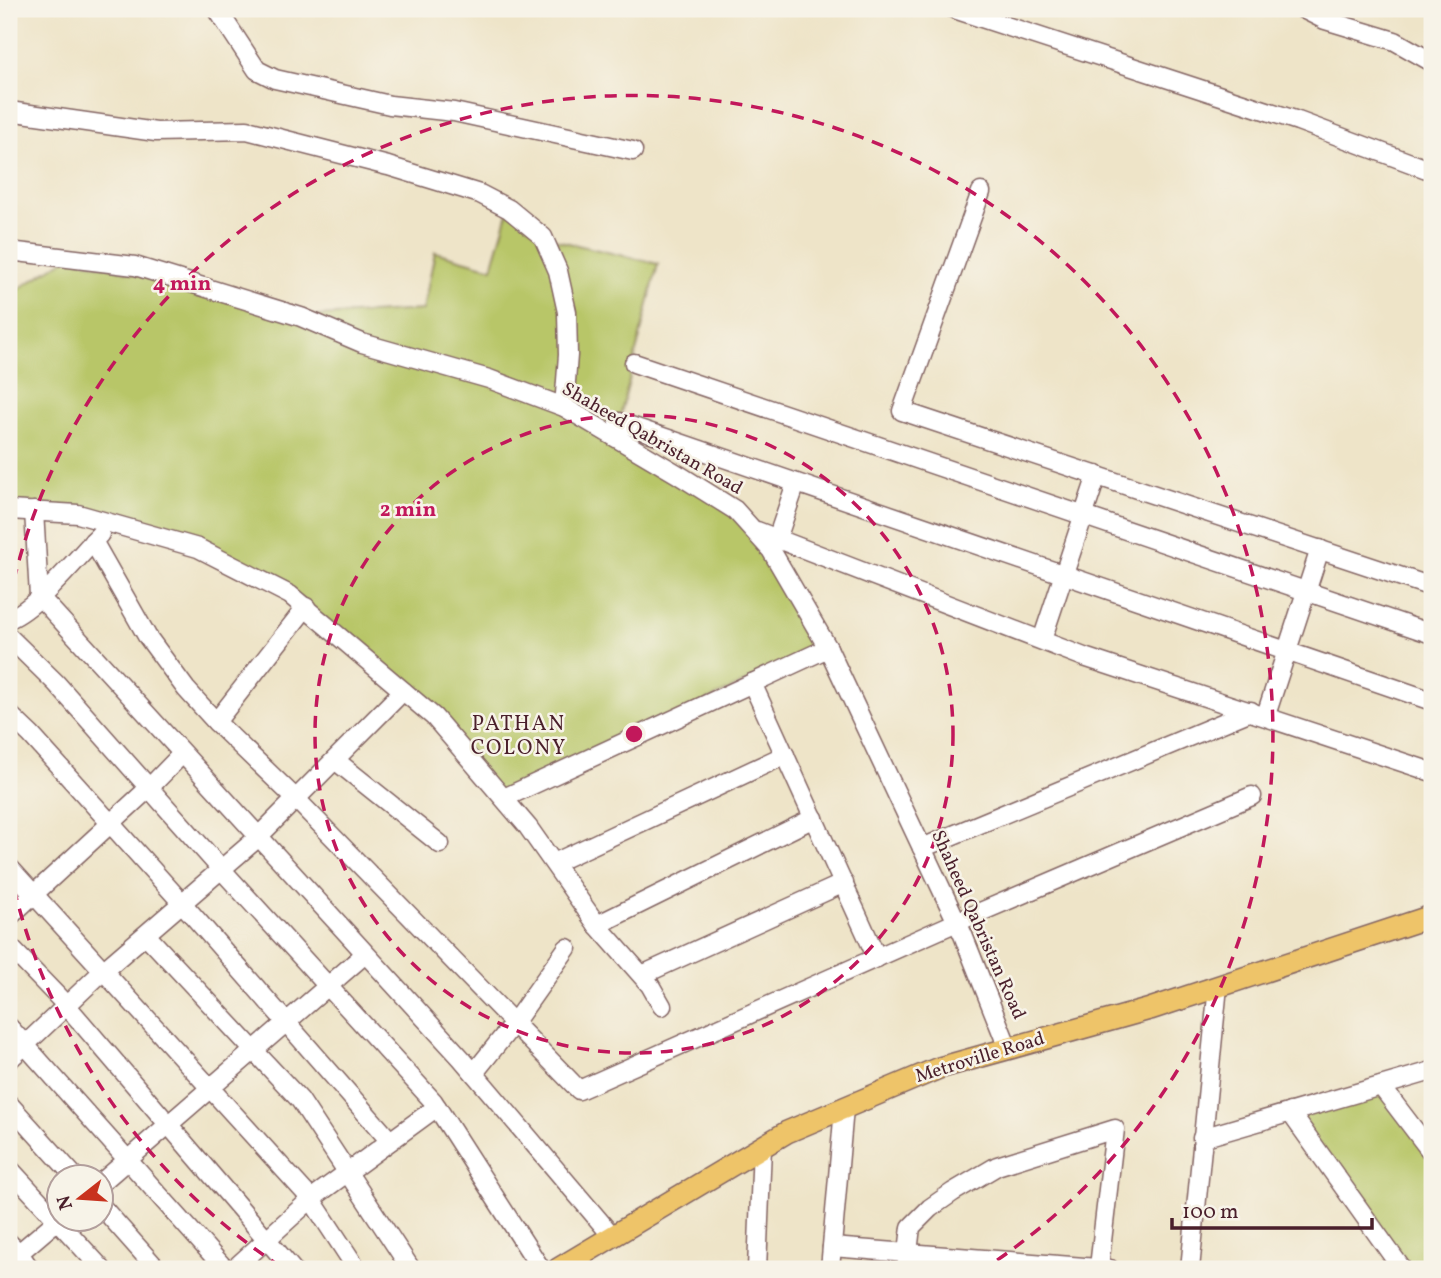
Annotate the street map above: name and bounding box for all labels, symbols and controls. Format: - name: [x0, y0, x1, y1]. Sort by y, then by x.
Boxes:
- text: 4 min: [153, 270, 211, 299]
- street label: Shaheed Qabristan Road: [557, 377, 747, 501]
- text: 2 min: [380, 496, 436, 525]
- district label: PATHAN COLONY: [471, 710, 567, 763]
- centre of rings: [622, 722, 646, 746]
- street label: Shaheed Qabristan Road: [924, 826, 1032, 1024]
- street label: Metroville Road: [912, 1026, 1048, 1090]
- north arrow: [46, 1162, 116, 1232]
- scale bar: [1172, 1187, 1371, 1231]
- text: N: [51, 1192, 80, 1213]
- text: 100 m: [1182, 1198, 1239, 1227]

